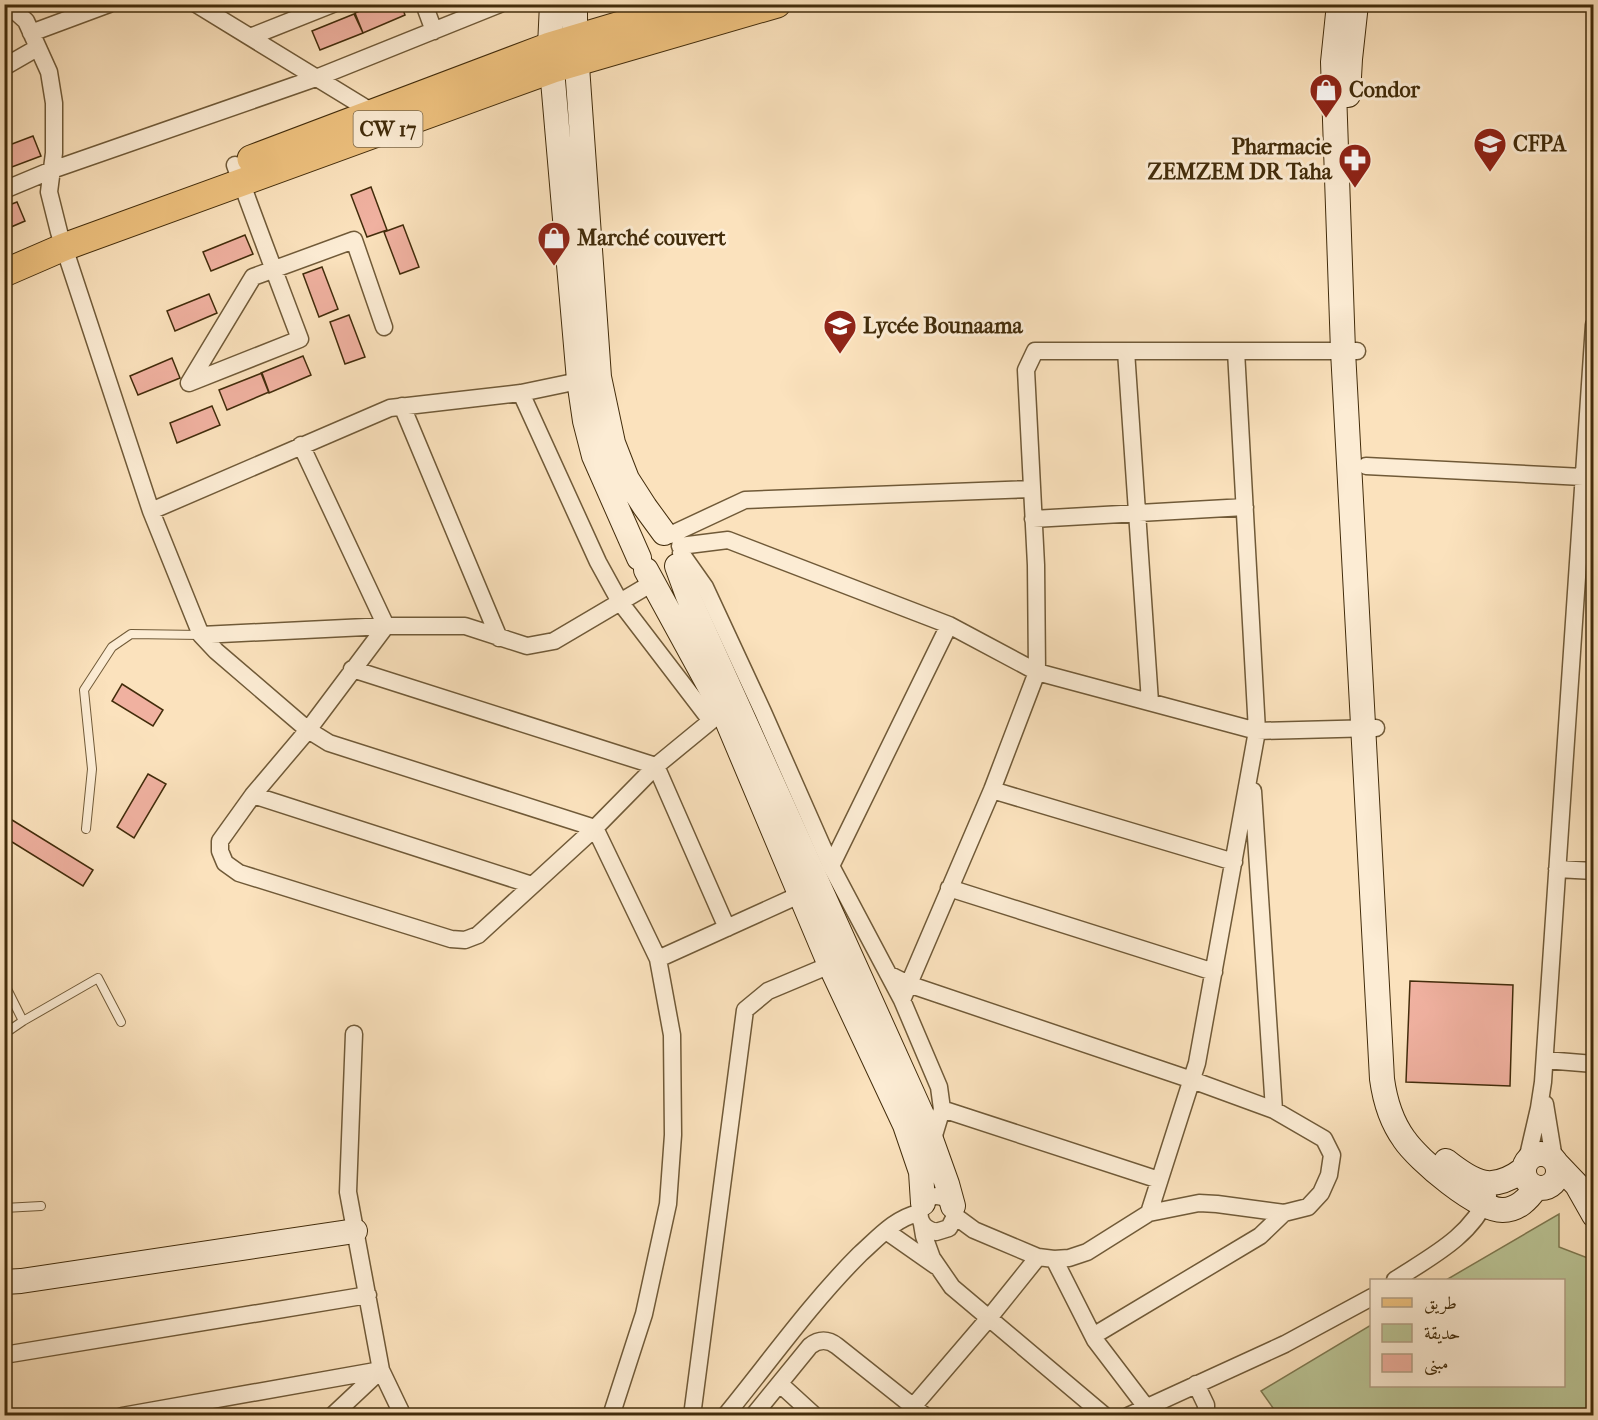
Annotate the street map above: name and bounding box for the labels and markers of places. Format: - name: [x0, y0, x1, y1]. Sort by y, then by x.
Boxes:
- shop icon: Condor: [1308, 72, 1344, 119]
- place label: Condor: [1349, 77, 1420, 103]
- school or university icon: CFPA: [1472, 126, 1508, 173]
- place label: CFPA: [1513, 131, 1567, 157]
- place label: Pharmacie ZEMZEM DR Taha: [1148, 134, 1333, 185]
- pharmacy icon: Pharmacie ZEMZEM DR Taha: [1337, 142, 1373, 189]
- shop icon: Marché couvert: [536, 220, 572, 267]
- place label: Marché couvert: [576, 225, 727, 251]
- school or university icon: Lycée Bounaama: [822, 308, 858, 355]
- place label: Lycée Bounaama: [863, 313, 1023, 339]

